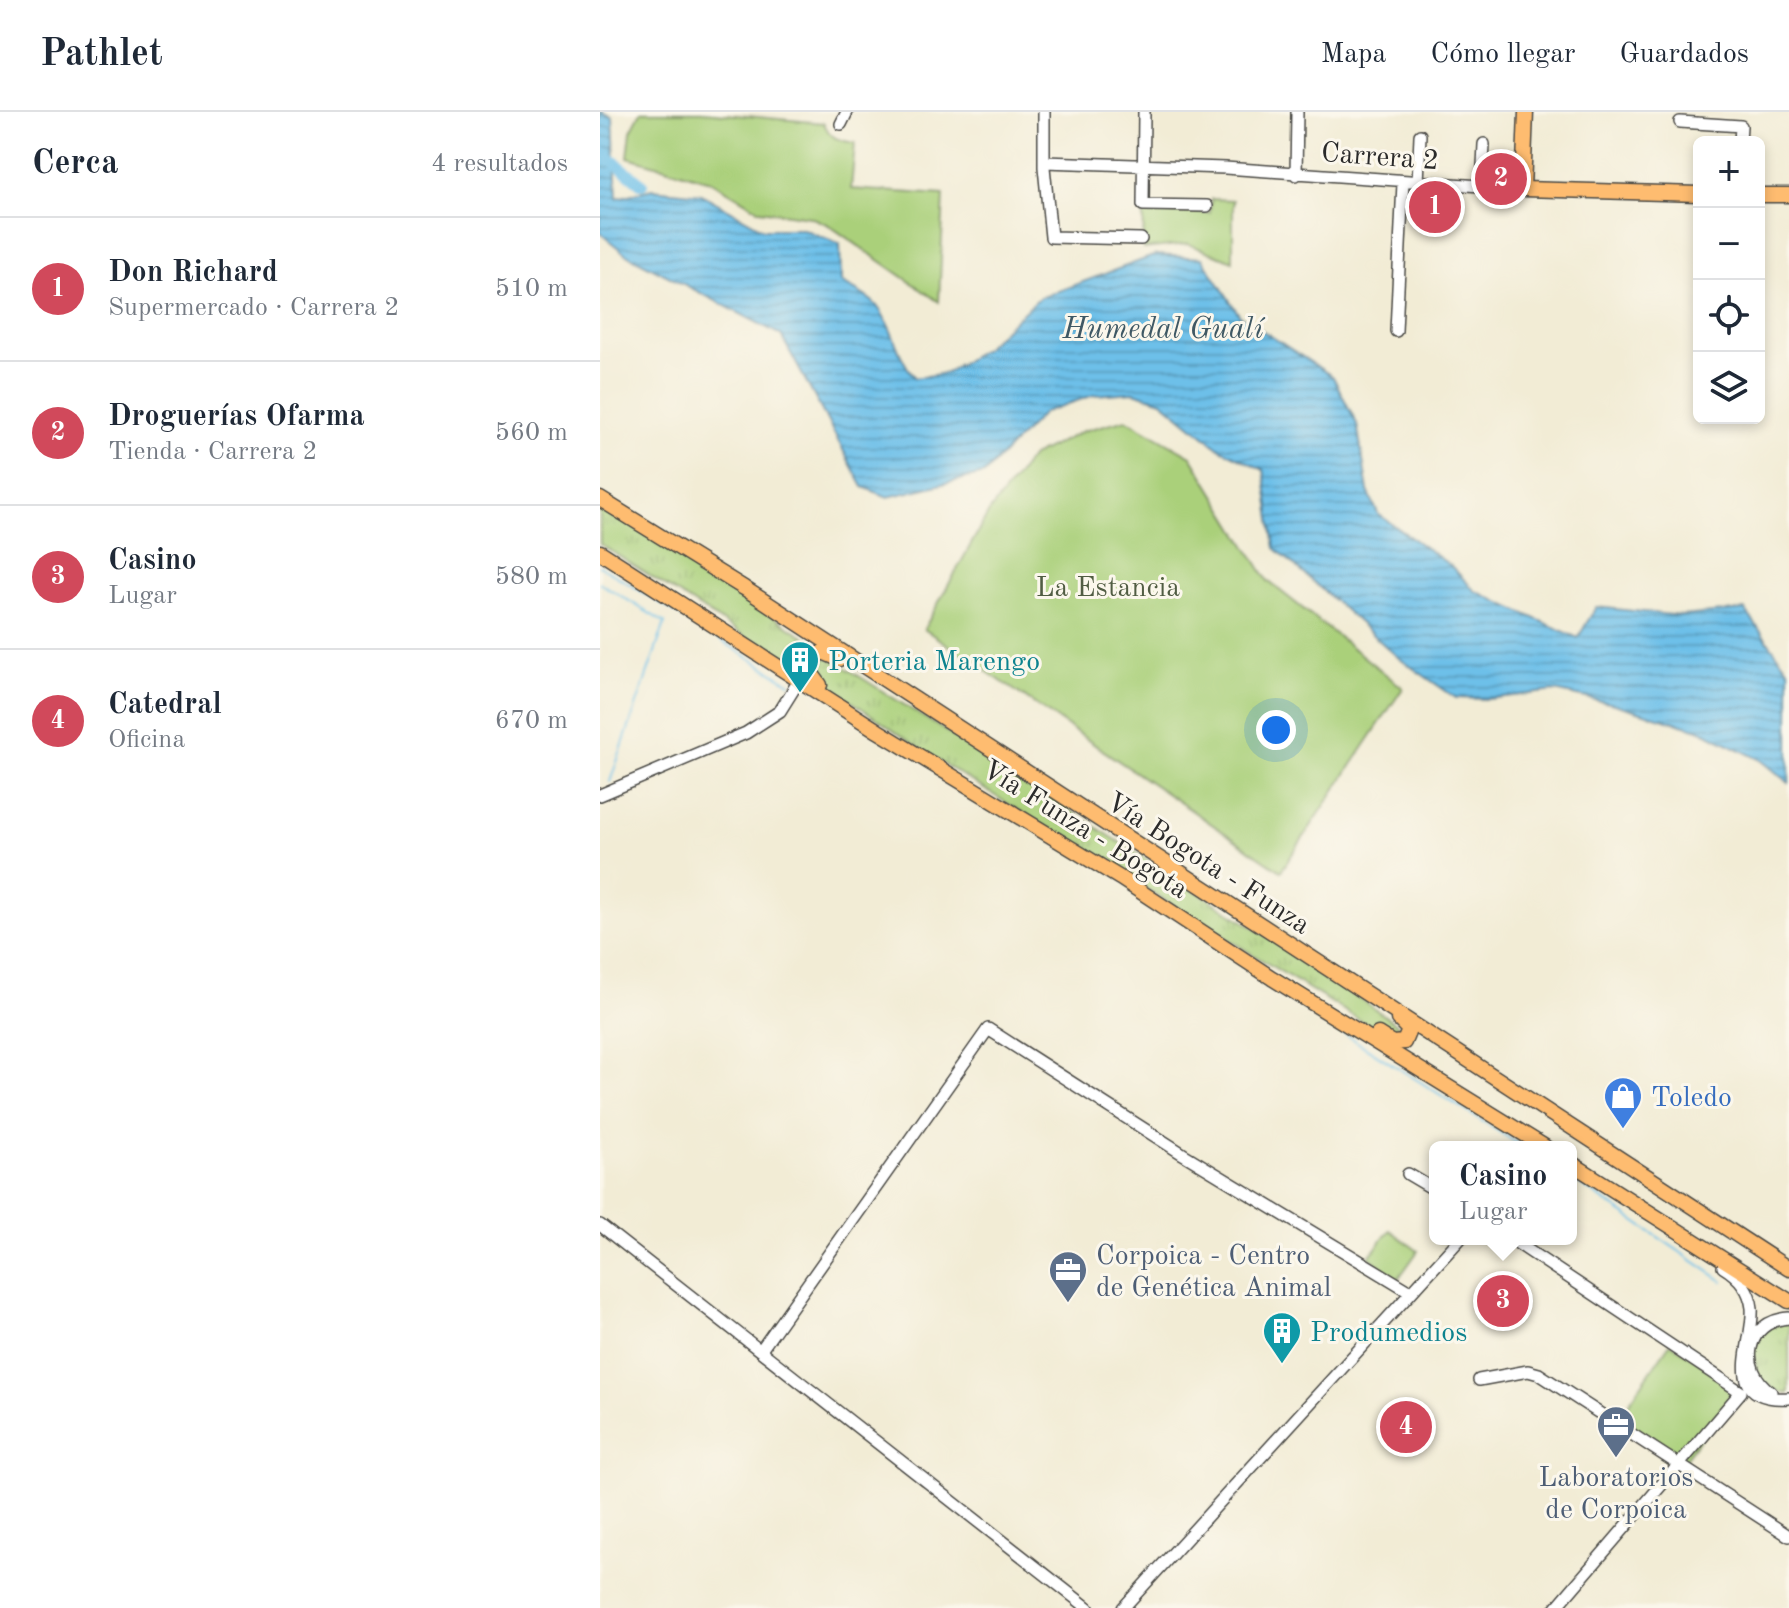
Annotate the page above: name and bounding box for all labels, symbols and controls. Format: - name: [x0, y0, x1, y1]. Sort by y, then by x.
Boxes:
- text: Pathlet: [40, 36, 163, 74]
- text: Mapa: [1321, 41, 1386, 69]
- text: Cómo llegar: [1430, 41, 1575, 69]
- text: Guardados: [1619, 41, 1749, 69]
- map controls: [1693, 136, 1765, 424]
- button: +: [1693, 136, 1765, 208]
- street label: Carrera 2: [1320, 140, 1440, 176]
- text: Cerca: [32, 147, 118, 181]
- pin: 2: [1475, 149, 1527, 209]
- text: 4 resultados: [431, 151, 568, 177]
- pin: 1: [1409, 177, 1461, 237]
- button: −: [1693, 208, 1765, 280]
- text: Don Richard: [108, 258, 278, 288]
- text: 1: [50, 276, 66, 302]
- text: 510 m: [495, 276, 568, 302]
- button: locate: [1693, 280, 1765, 352]
- text: Supermercado · Carrera 2: [108, 295, 399, 321]
- water label: Humedal Gualí: [1062, 315, 1265, 345]
- button: layers: [1693, 352, 1765, 424]
- text: Droguerías Ofarma: [108, 402, 365, 432]
- text: 2: [50, 420, 66, 446]
- text: 560 m: [495, 420, 568, 446]
- text: Tienda · Carrera 2: [108, 439, 317, 465]
- text: Casino: [108, 546, 197, 576]
- text: 3: [50, 564, 66, 590]
- text: 580 m: [495, 564, 568, 590]
- park label: La Estancia: [1036, 575, 1180, 603]
- text: Lugar: [108, 583, 177, 609]
- building icon: Porteria Marengo: [779, 639, 821, 694]
- place label: Porteria Marengo: [828, 649, 1040, 677]
- text: Catedral: [108, 690, 222, 720]
- text: 4: [50, 708, 66, 734]
- text: 670 m: [495, 708, 568, 734]
- your location: [1256, 710, 1296, 750]
- text: Oficina: [108, 727, 185, 753]
- street label: Vía Funza - Bogota: [977, 756, 1192, 905]
- street label: Vía Bogota - Funza: [1100, 788, 1314, 941]
- shop icon: Toledo: [1602, 1075, 1644, 1130]
- place label: Toledo: [1651, 1085, 1732, 1113]
- popup: [1429, 1141, 1577, 1245]
- text: Casino: [1459, 1162, 1547, 1192]
- text: Lugar: [1459, 1199, 1528, 1225]
- place label: Corpoica - Centro de Genética Animal: [1096, 1243, 1331, 1303]
- office icon: Corpoica - Centro de Genética Animal: [1047, 1249, 1089, 1304]
- pin: 3: [1477, 1271, 1529, 1331]
- building icon: Produmedios: [1261, 1310, 1303, 1365]
- place label: Produmedios: [1310, 1320, 1467, 1348]
- pin: 4: [1380, 1397, 1432, 1457]
- office icon: Laboratorios de Corpoica: [1595, 1404, 1637, 1459]
- place label: Laboratorios de Corpoica: [1539, 1465, 1693, 1525]

